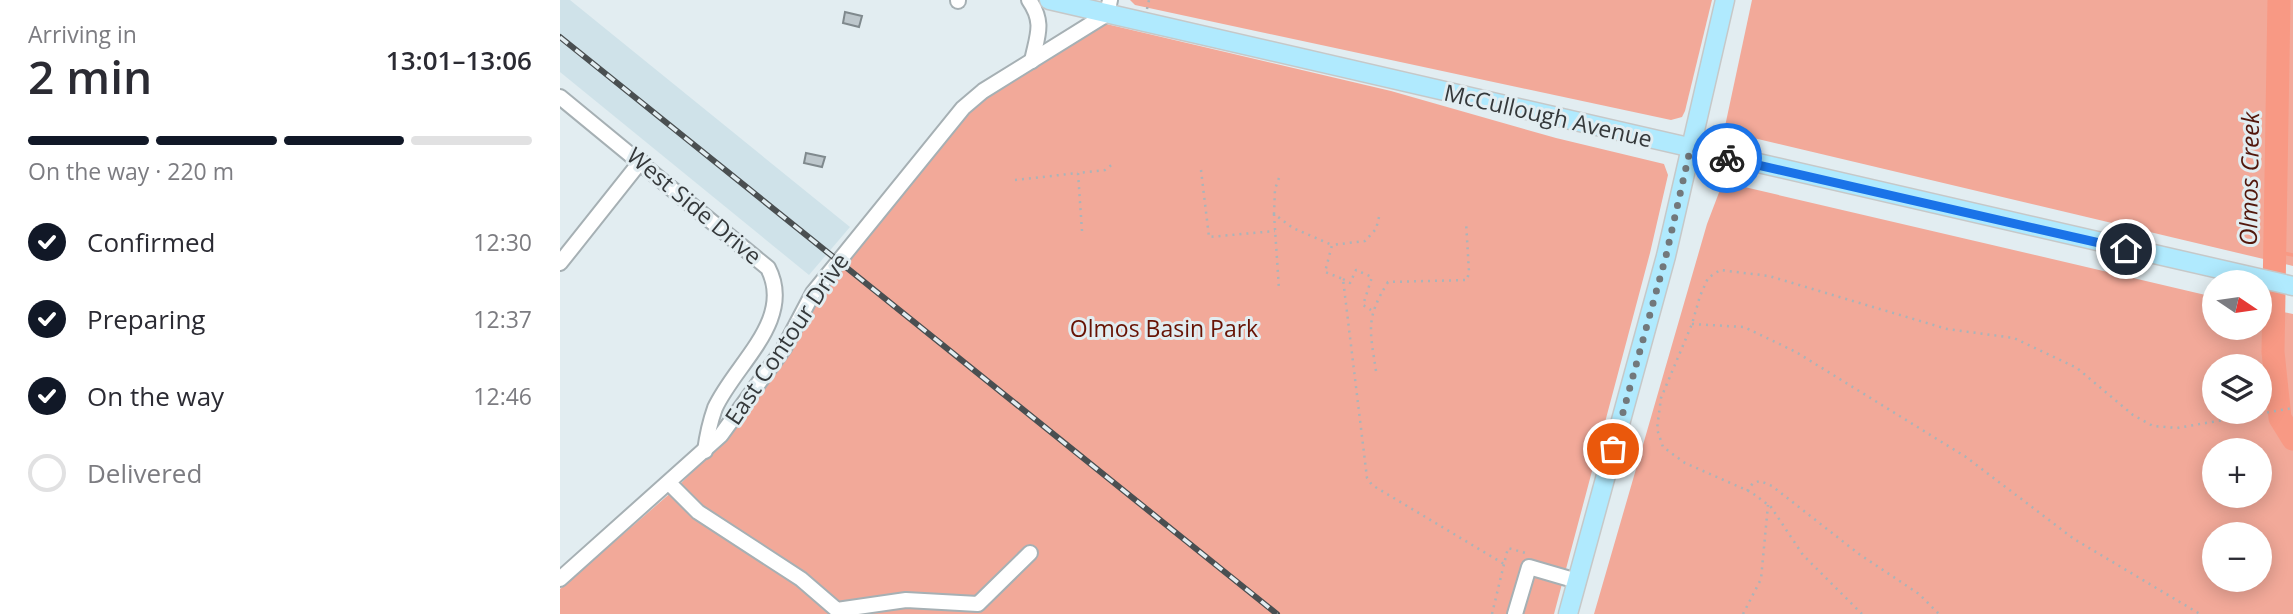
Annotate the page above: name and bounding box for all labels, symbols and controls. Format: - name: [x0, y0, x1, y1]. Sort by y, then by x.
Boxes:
- text: Arriving in: [28, 18, 137, 50]
- text: 13:01–13:06: [386, 42, 532, 78]
- text: 2 min: [28, 45, 152, 107]
- street label: McCullough Avenue: [1441, 76, 1655, 155]
- water label: Olmos Creek: [2231, 111, 2266, 246]
- courier: [1692, 123, 1762, 193]
- street label: West Side Drive: [620, 139, 769, 271]
- icon: bike: [1708, 139, 1746, 177]
- text: On the way · 220 m: [28, 155, 234, 187]
- pin: [2096, 219, 2156, 279]
- icon: check: [28, 223, 66, 261]
- text: Confirmed: [87, 224, 215, 260]
- text: 12:30: [473, 226, 532, 258]
- icon: home: [2107, 230, 2145, 268]
- street label: East Contour Drive: [717, 246, 856, 431]
- north arrow: [2202, 270, 2272, 340]
- map controls: [2202, 270, 2272, 592]
- icon: check: [28, 300, 66, 338]
- text: Preparing: [87, 301, 205, 337]
- text: 12:37: [473, 303, 532, 335]
- park label: Olmos Basin Park: [1070, 312, 1258, 344]
- button: layers: [2202, 354, 2272, 424]
- icon: check: [28, 377, 66, 415]
- text: On the way: [87, 378, 224, 414]
- text: 12:46: [473, 380, 532, 412]
- pin: [1583, 419, 1643, 479]
- icon: bag: [1594, 430, 1632, 468]
- button: +: [2202, 438, 2272, 508]
- text: Delivered: [87, 455, 202, 491]
- button: −: [2202, 522, 2272, 592]

